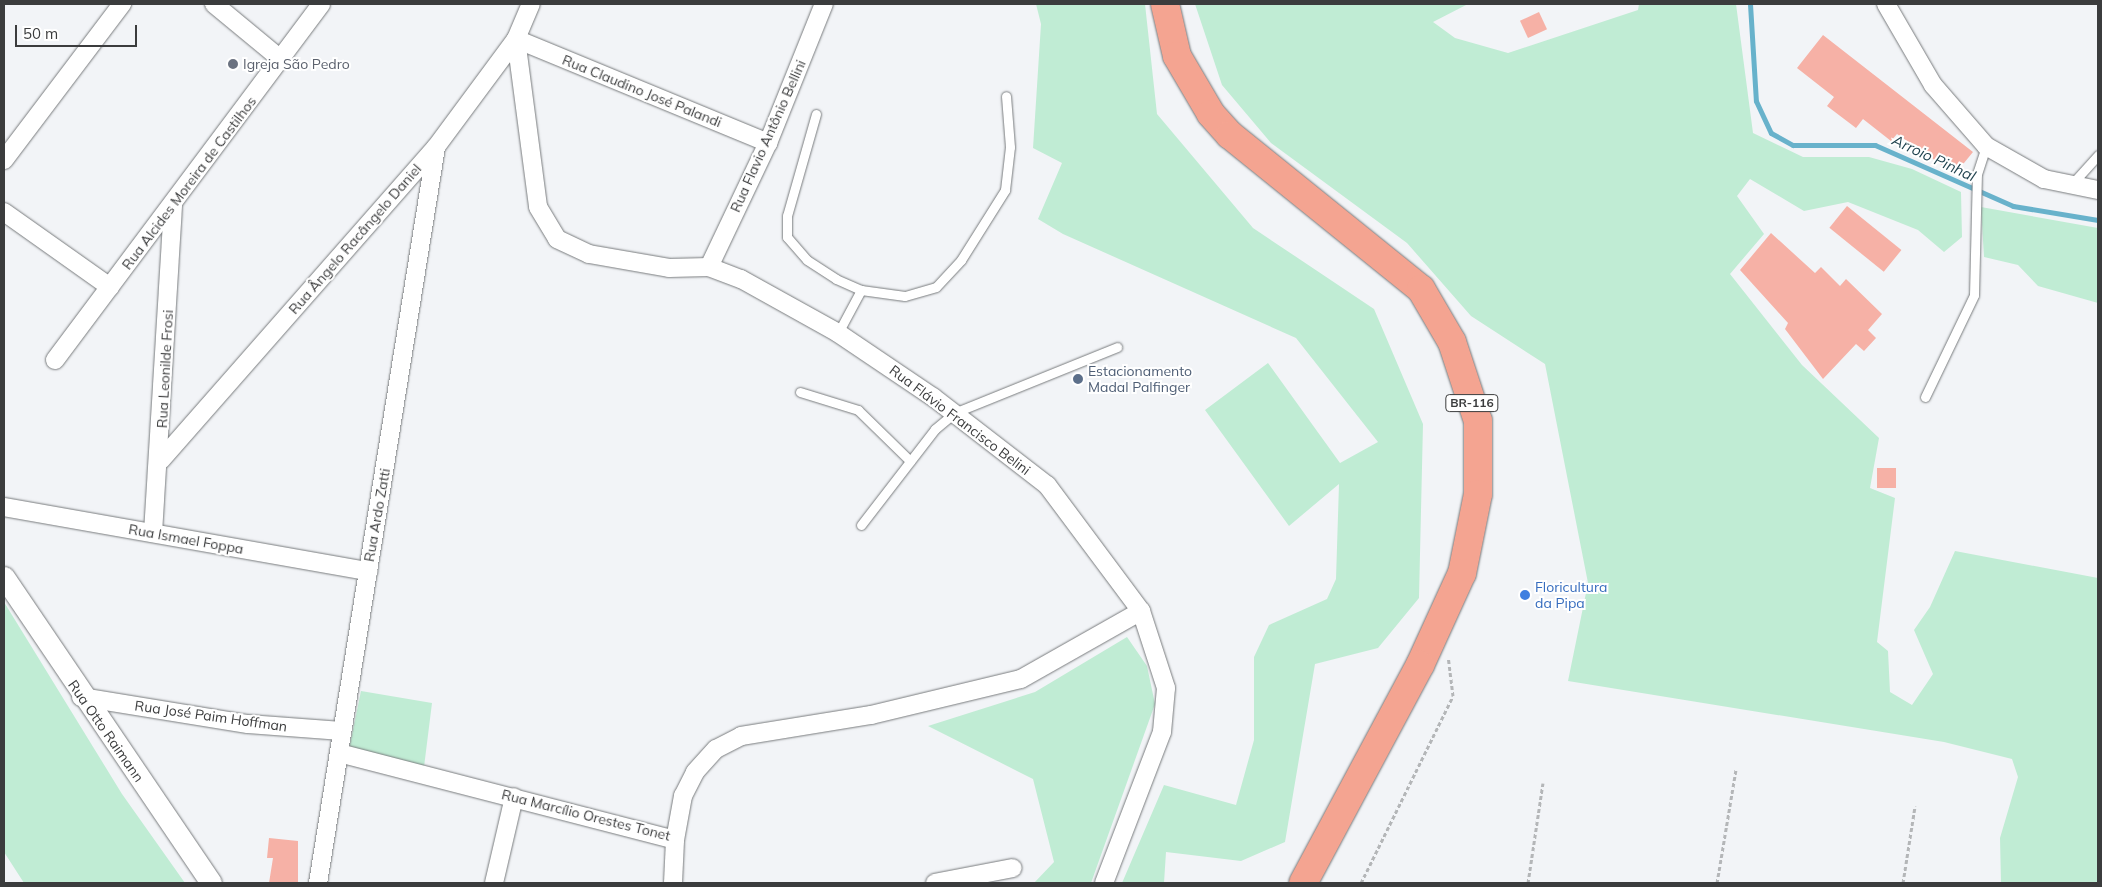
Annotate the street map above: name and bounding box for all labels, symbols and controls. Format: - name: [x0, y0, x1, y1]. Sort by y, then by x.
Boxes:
- scale bar: [18, 15, 140, 47]
- text: 50 m: [23, 24, 58, 43]
- street label: Rua Claudino José Palandi: [560, 51, 724, 131]
- place label: Igreja São Pedro: [243, 56, 350, 72]
- street label: Rua Flavio Antônio Bellini: [727, 57, 809, 215]
- marker: Igreja São Pedro: [227, 58, 239, 70]
- street label: Rua Alcides Moreira de Castilhos: [118, 93, 260, 273]
- water label: Arroio Pinhal: [1889, 131, 1979, 185]
- street label: Rua Ângelo Racângelo Daniel: [285, 161, 425, 317]
- street label: Rua Leonilde Frosi: [154, 309, 176, 429]
- street label: Rua Flávio Francisco Belini: [886, 361, 1034, 479]
- place label: Estacionamento Madal Palfinger: [1088, 363, 1192, 396]
- marker: Estacionamento Madal Palfinger: [1072, 373, 1084, 385]
- road number: BR-116: [1444, 393, 1500, 412]
- street label: Rua Ardo Zatti: [361, 467, 393, 563]
- street label: Rua Ismael Foppa: [127, 521, 245, 557]
- place label: Floricultura da Pipa: [1535, 579, 1607, 612]
- marker: Floricultura da Pipa: [1519, 589, 1531, 601]
- street label: Rua Otto Raimann: [65, 677, 147, 785]
- street label: Rua José Paim Hoffman: [134, 697, 288, 735]
- street label: Rua Marcílio Orestes Tonet: [500, 786, 672, 844]

